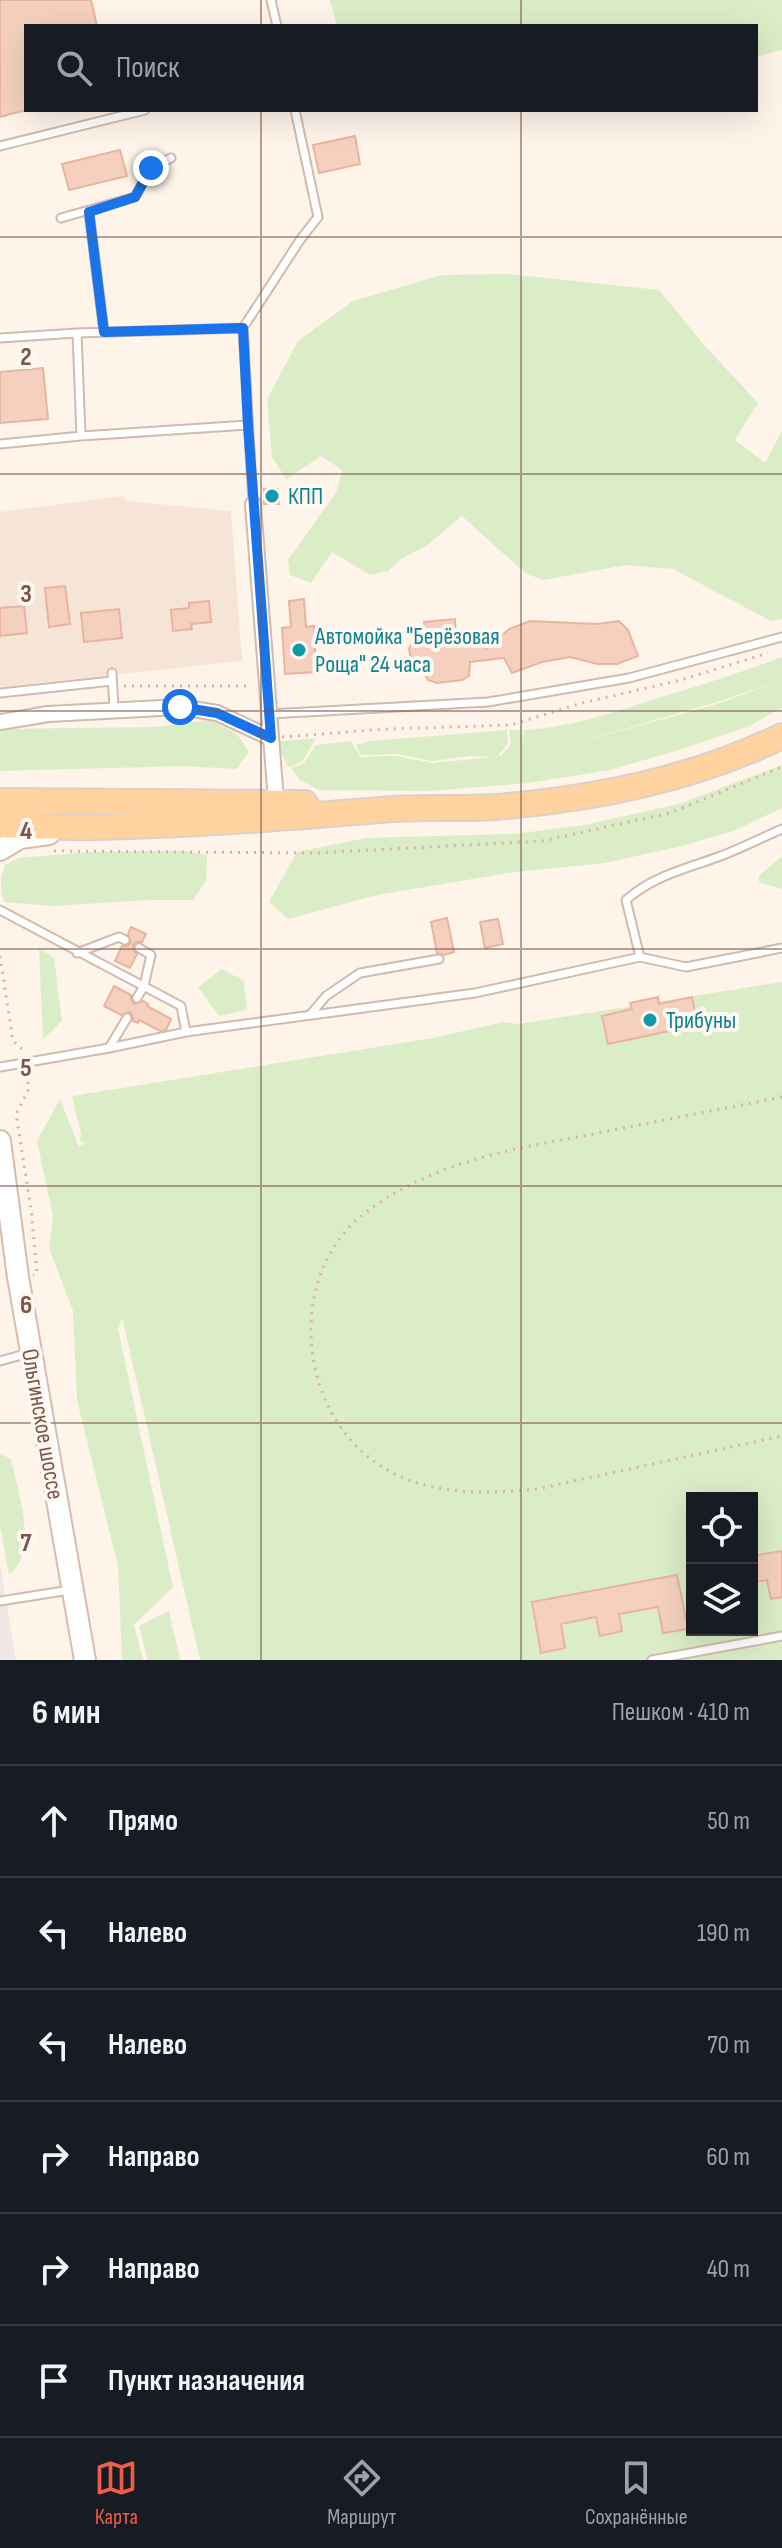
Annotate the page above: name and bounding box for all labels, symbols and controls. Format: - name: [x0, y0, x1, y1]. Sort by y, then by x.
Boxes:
- search box: [24, 24, 758, 112]
- icon: search: [52, 46, 96, 90]
- text: Поиск: [116, 50, 179, 86]
- route end: [133, 150, 169, 186]
- text: 2: [20, 342, 32, 373]
- place label: КПП: [288, 482, 323, 511]
- marker: КПП: [263, 487, 281, 505]
- text: 3: [20, 579, 32, 610]
- place label: Автомойка "Берёзовая Роща" 24 часа: [314, 622, 500, 679]
- marker: Автомойка "Берёзовая Роща" 24 часа: [290, 641, 308, 659]
- route start: [162, 689, 198, 725]
- text: 4: [20, 816, 32, 847]
- place label: Трибуны: [666, 1006, 736, 1035]
- marker: Трибуны: [641, 1011, 659, 1029]
- text: 5: [20, 1053, 32, 1084]
- text: 6: [20, 1290, 32, 1321]
- street label: Ольгинское шоссе: [15, 1346, 70, 1502]
- map controls: [686, 1492, 758, 1636]
- button: locate: [686, 1492, 758, 1564]
- text: 7: [20, 1528, 32, 1559]
- button: layers: [686, 1564, 758, 1636]
- text: 6 мин: [32, 1692, 101, 1733]
- text: Пешком · 410 m: [612, 1697, 750, 1728]
- icon: ahead: [32, 1799, 76, 1843]
- text: Прямо: [108, 1803, 178, 1839]
- text: 50 m: [707, 1806, 750, 1837]
- icon: left: [32, 1911, 76, 1955]
- text: Налево: [108, 1915, 187, 1951]
- text: 190 m: [697, 1918, 750, 1949]
- icon: left: [32, 2023, 76, 2067]
- text: Налево: [108, 2027, 187, 2063]
- text: 70 m: [707, 2030, 750, 2061]
- icon: right: [32, 2135, 76, 2179]
- text: Направо: [108, 2139, 200, 2175]
- text: 60 m: [706, 2142, 750, 2173]
- icon: right: [32, 2247, 76, 2291]
- text: Направо: [108, 2251, 200, 2287]
- text: 40 m: [707, 2254, 750, 2285]
- icon: arrive: [32, 2359, 76, 2403]
- text: Пункт назначения: [108, 2363, 305, 2399]
- tab: Карта: [94, 2456, 138, 2531]
- tab: Маршрут: [327, 2456, 396, 2531]
- tab: Сохранённые: [585, 2456, 688, 2531]

